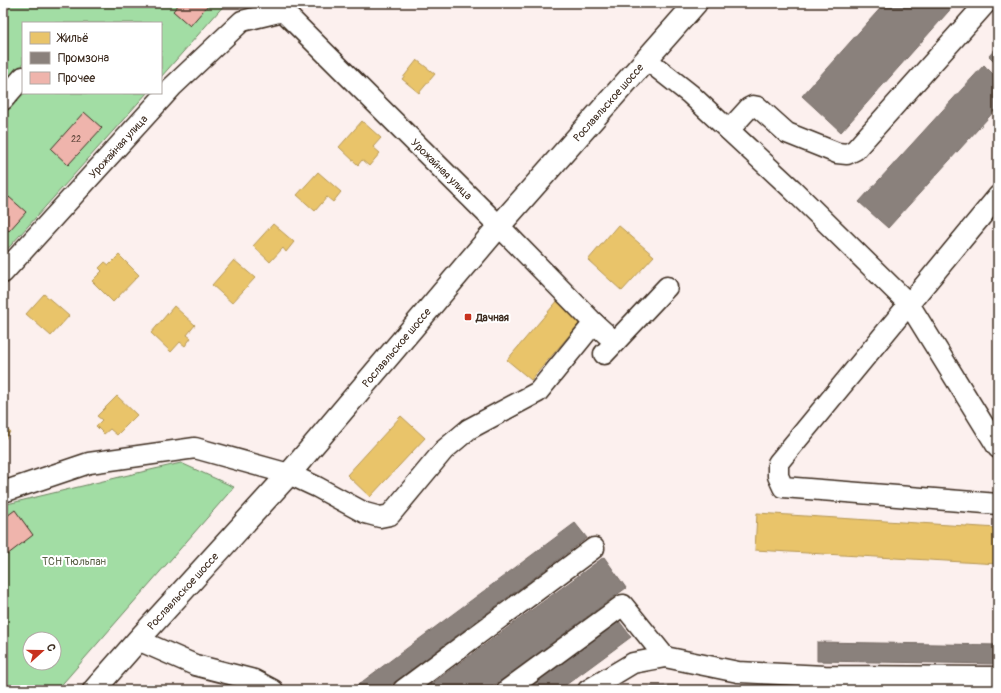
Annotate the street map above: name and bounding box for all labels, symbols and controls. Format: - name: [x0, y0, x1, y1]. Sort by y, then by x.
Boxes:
- legend: [22, 22, 162, 94]
- text: Жильё: [56, 31, 89, 46]
- text: Промзона: [58, 51, 109, 66]
- street label: Рославльское шоссе: [570, 60, 646, 144]
- text: Прочее: [58, 71, 95, 86]
- street label: Урожайная улица: [86, 112, 150, 181]
- house number: 22: [71, 134, 81, 145]
- street label: Урожайная улица: [409, 136, 475, 202]
- street label: Рославльское шоссе: [359, 305, 434, 390]
- place label: Дачная: [475, 311, 509, 324]
- marker: Дачная: [463, 312, 473, 322]
- street label: Рославльское шоссе: [144, 549, 221, 632]
- park label: ТСН Тюльпан: [42, 555, 106, 568]
- north arrow: [22, 631, 62, 671]
- text: С: [44, 642, 58, 653]

